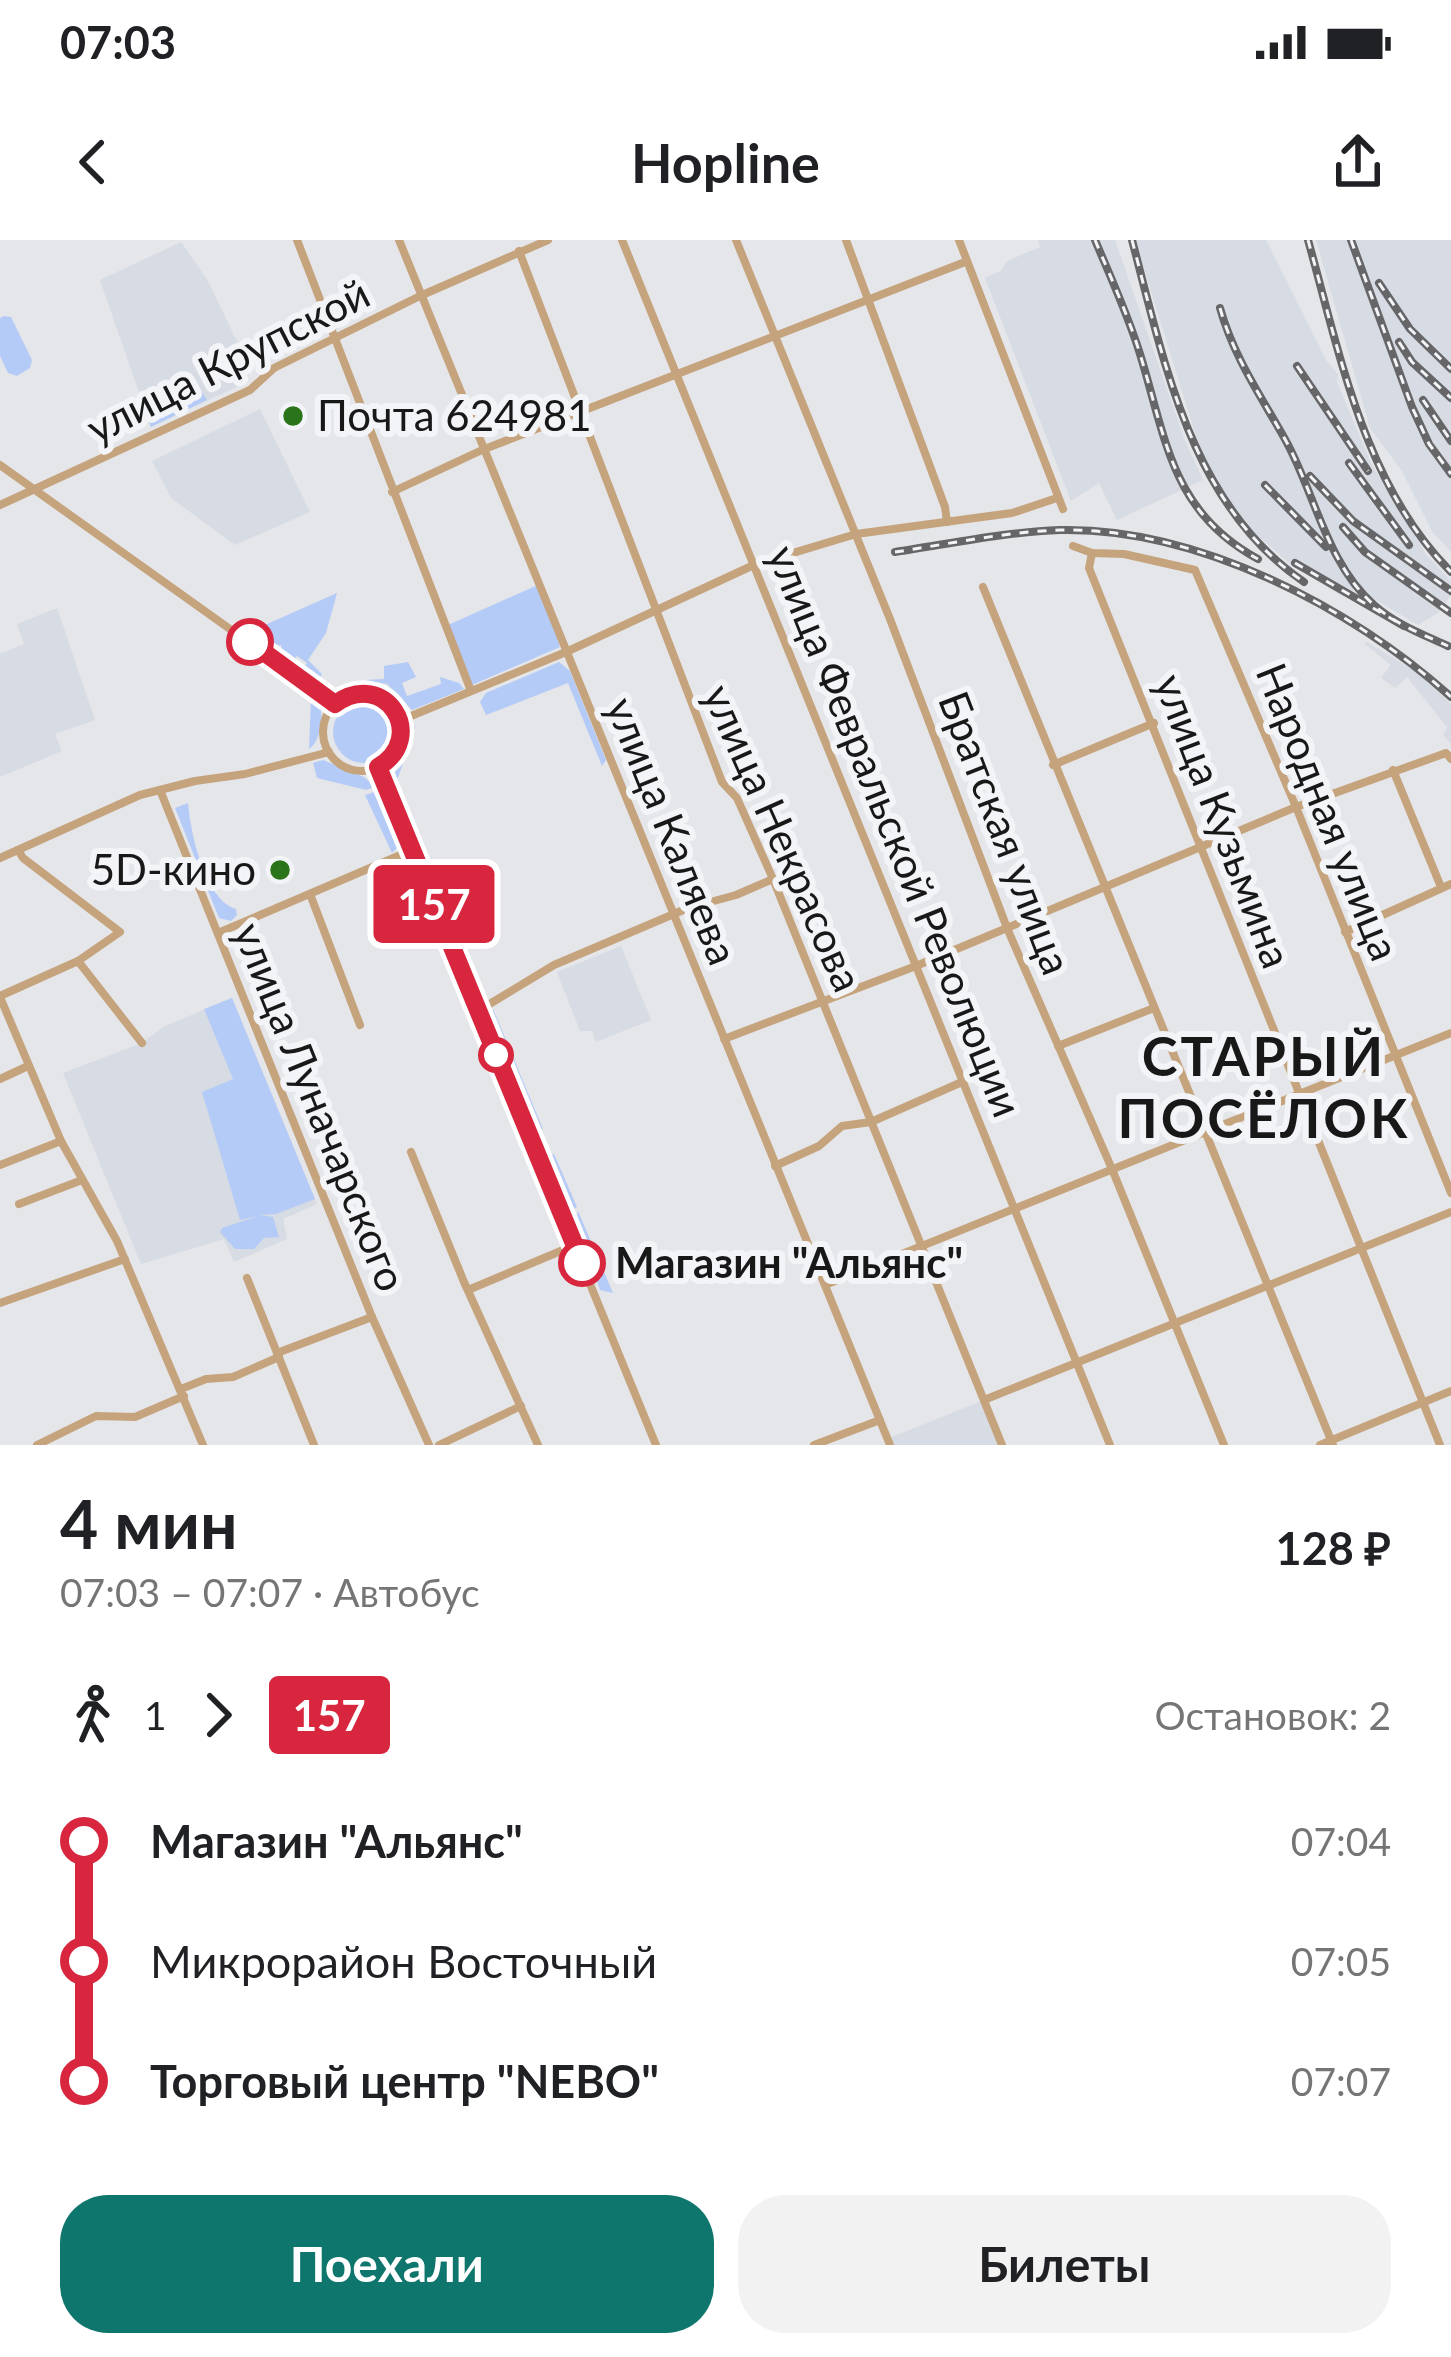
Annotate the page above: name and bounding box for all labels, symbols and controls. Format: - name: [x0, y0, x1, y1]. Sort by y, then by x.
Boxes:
- text: 07:03: [60, 15, 176, 69]
- icon: back: [60, 129, 126, 195]
- icon: share: [1325, 129, 1391, 195]
- text: Hopline: [631, 130, 820, 195]
- street label: улица Крупской: [78, 267, 377, 453]
- place label: Почта 624981: [317, 390, 592, 440]
- marker: Почта 624981: [280, 403, 306, 429]
- street label: улица Февральской Революции: [758, 538, 1034, 1123]
- unlabelled marker: [228, 620, 272, 664]
- street label: Народная улица: [1247, 656, 1411, 967]
- street label: улица Кузьмина: [1145, 667, 1303, 974]
- street label: улица Некрасова: [694, 676, 874, 999]
- street label: Братская улица: [929, 684, 1083, 981]
- street label: улица Каляева: [597, 690, 749, 971]
- place label: 5D-кино: [91, 844, 256, 894]
- marker: 5D-кино: [267, 857, 293, 883]
- line badge: 157: [365, 865, 503, 943]
- text: 157: [397, 879, 471, 929]
- street label: улица Луначарского: [224, 915, 418, 1298]
- district label: СТАРЫЙ ПОСЁЛОК: [1117, 1023, 1411, 1150]
- unlabelled marker: [480, 1039, 512, 1071]
- place label: Магазин "Альянс": [615, 1237, 963, 1287]
- marker: Магазин "Альянс": [560, 1241, 604, 1285]
- text: 4 мин: [60, 1484, 238, 1563]
- text: 128 ₽: [1276, 1521, 1391, 1575]
- text: 07:03 – 07:07 · Автобус: [60, 1569, 480, 1615]
- icon: walk: [60, 1682, 126, 1748]
- icon: forward: [185, 1682, 251, 1748]
- text: 157: [293, 1690, 366, 1740]
- text: 1: [144, 1692, 167, 1738]
- text: Остановок: 2: [1154, 1692, 1391, 1738]
- text: Магазин "Альянс": [150, 1814, 523, 1868]
- text: 07:04: [1291, 1818, 1391, 1864]
- text: Микрорайон Восточный: [150, 1934, 657, 1988]
- text: 07:05: [1291, 1938, 1391, 1984]
- text: Торговый центр "NEBO": [150, 2054, 659, 2108]
- text: 07:07: [1291, 2058, 1391, 2104]
- button: Поехали: [60, 2195, 714, 2333]
- button: Билеты: [738, 2195, 1391, 2333]

